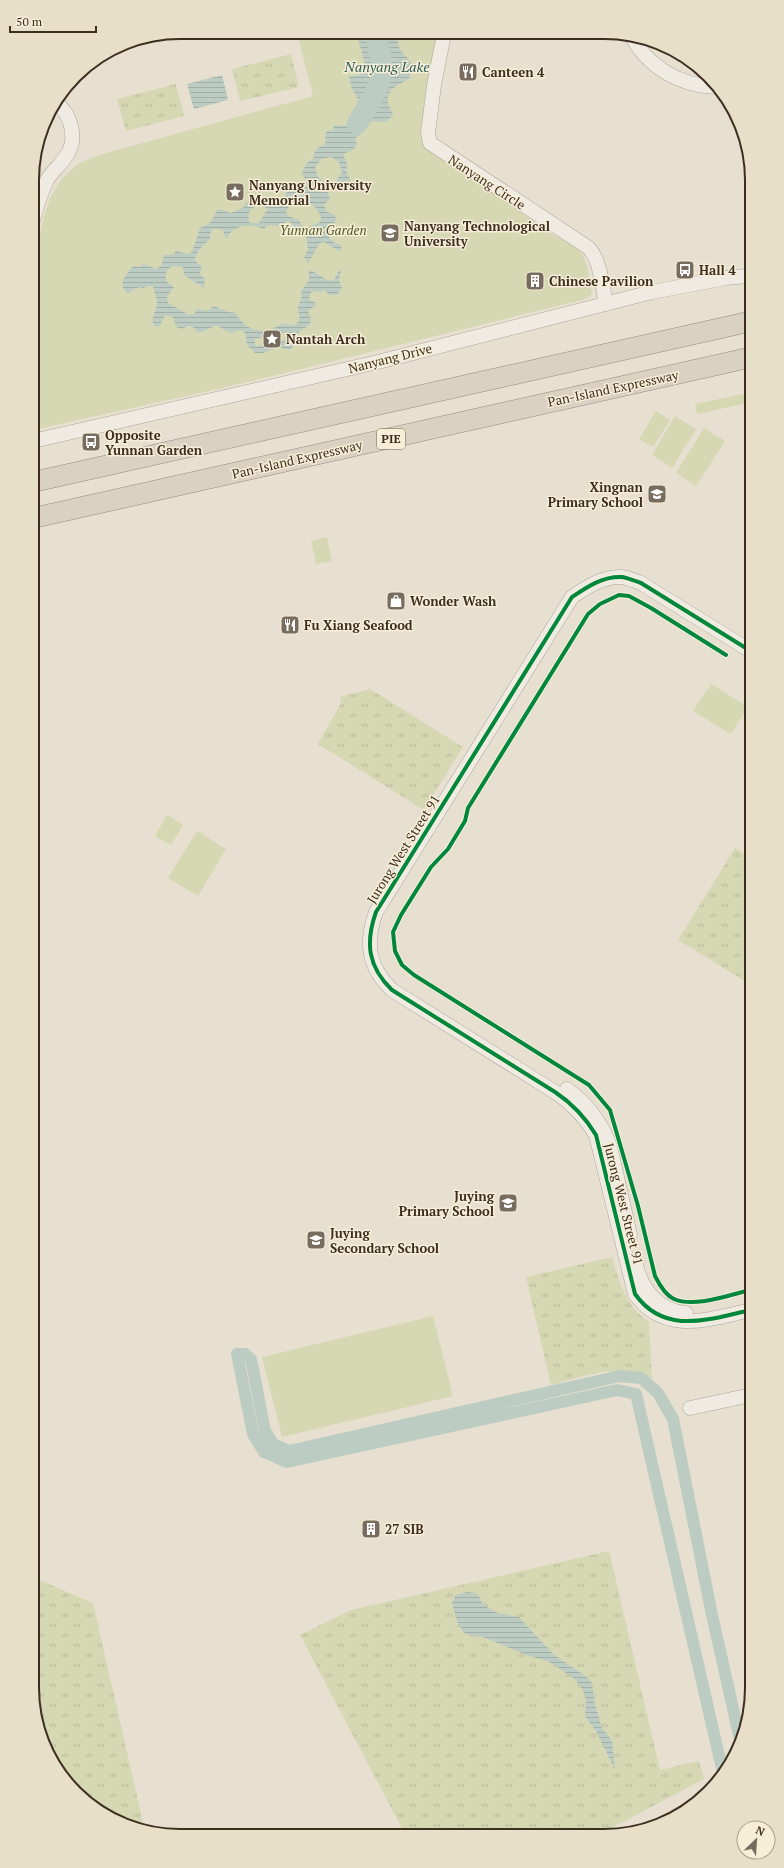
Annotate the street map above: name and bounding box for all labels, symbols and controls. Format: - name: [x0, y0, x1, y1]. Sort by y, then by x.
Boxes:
- scale bar: [10, 8, 96, 34]
- text: 50 m: [16, 14, 43, 29]
- water label: Nanyang Lake: [344, 57, 430, 76]
- restaurant icon: Canteen 4: [457, 61, 479, 83]
- place label: Canteen 4: [482, 63, 545, 81]
- street label: Nanyang Circle: [445, 150, 529, 214]
- place label: Nanyang University Memorial: [249, 176, 372, 209]
- place icon: Nanyang University Memorial: [224, 181, 246, 203]
- place label: Nanyang Technological University: [404, 217, 550, 250]
- park label: Yunnan Garden: [279, 221, 367, 239]
- school or university icon: Nanyang Technological University: [379, 222, 401, 244]
- bus stop icon: Hall 4: [674, 259, 696, 281]
- place label: Hall 4: [699, 261, 736, 279]
- building icon: Chinese Pavilion: [524, 270, 546, 292]
- place label: Chinese Pavilion: [549, 272, 654, 290]
- place icon: Nantah Arch: [261, 328, 283, 350]
- place label: Nantah Arch: [286, 330, 366, 348]
- street label: Nanyang Drive: [346, 339, 434, 377]
- street label: Pan-Island Expressway: [546, 365, 681, 411]
- place label: Opposite Yunnan Garden: [105, 426, 203, 459]
- road number: PIE: [377, 429, 405, 449]
- bus stop icon: Opposite Yunnan Garden: [80, 431, 102, 453]
- street label: Pan-Island Expressway: [230, 435, 364, 483]
- place label: Xingnan Primary School: [548, 478, 644, 511]
- school or university icon: Xingnan Primary School: [646, 483, 668, 505]
- shop icon: Wonder Wash: [385, 590, 407, 612]
- place label: Wonder Wash: [410, 592, 497, 610]
- restaurant icon: Fu Xiang Seafood: [279, 614, 301, 636]
- place label: Fu Xiang Seafood: [304, 616, 413, 634]
- street label: Jurong West Street 91: [362, 791, 444, 907]
- street label: Jurong West Street 91: [600, 1141, 648, 1267]
- place label: Juying Primary School: [399, 1187, 495, 1220]
- school or university icon: Juying Primary School: [497, 1192, 519, 1214]
- place label: Juying Secondary School: [330, 1224, 439, 1257]
- school or university icon: Juying Secondary School: [305, 1229, 327, 1251]
- building icon: 27 SIB: [360, 1518, 382, 1540]
- place label: 27 SIB: [385, 1520, 424, 1538]
- north arrow: [736, 1820, 776, 1860]
- text: N: [753, 1823, 768, 1839]

